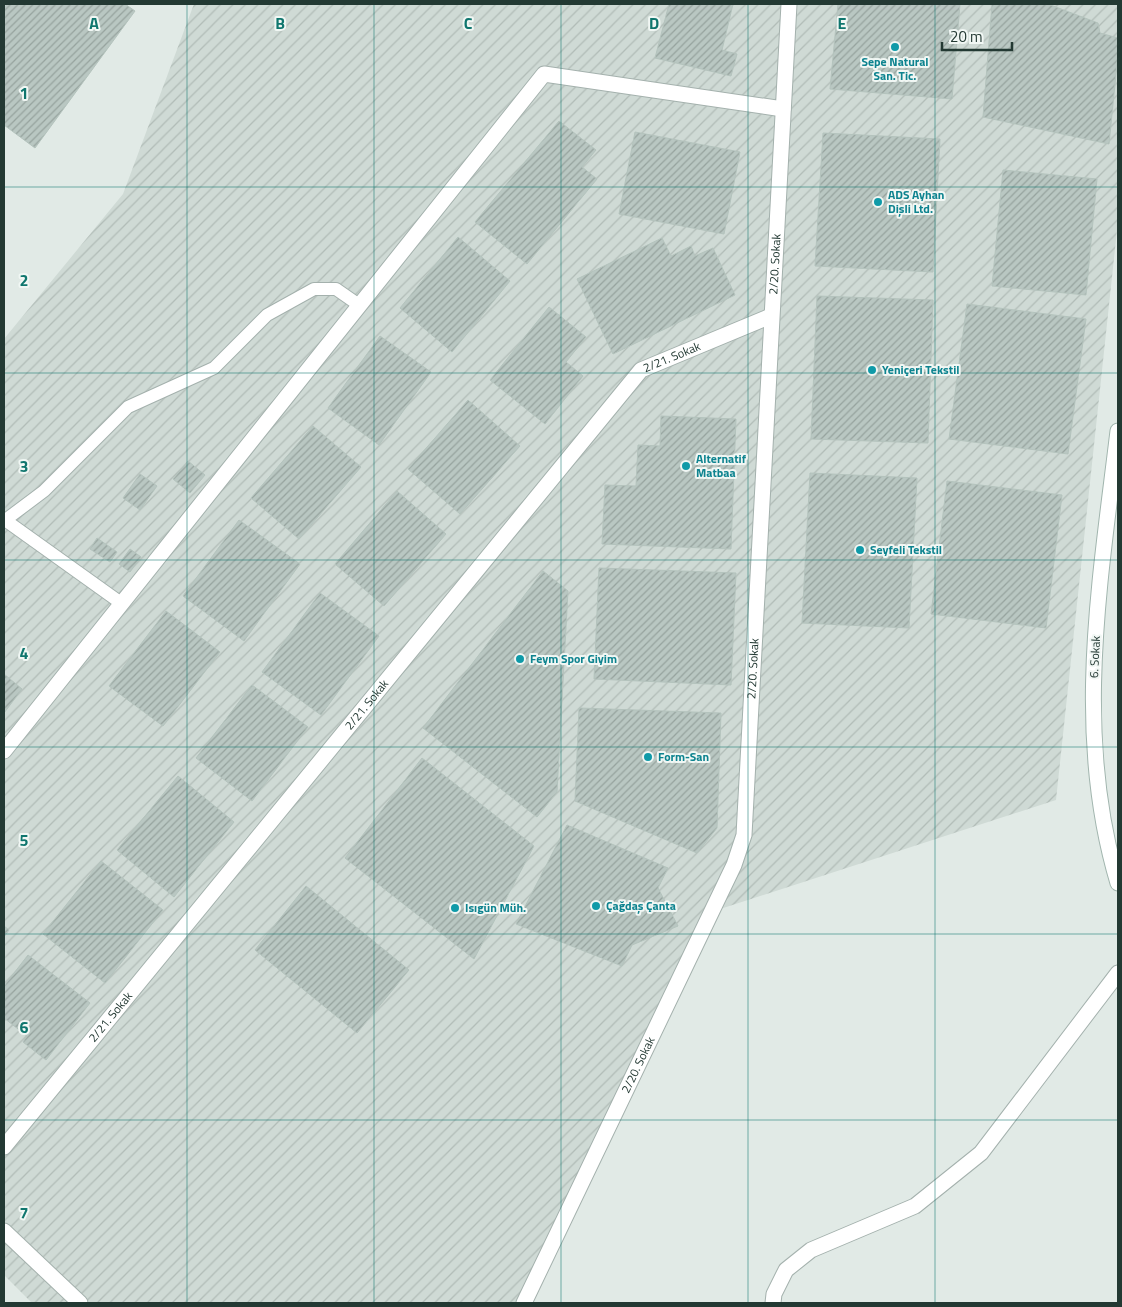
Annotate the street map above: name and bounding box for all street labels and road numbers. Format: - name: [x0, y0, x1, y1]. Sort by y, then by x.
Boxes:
- street label: 2/20. Sokak: [763, 233, 786, 295]
- street label: 2/21. Sokak: [640, 336, 703, 377]
- street label: 6. Sokak: [1084, 635, 1105, 679]
- street label: 2/20. Sokak: [741, 637, 764, 699]
- street label: 2/21. Sokak: [340, 675, 393, 734]
- street label: 2/21. Sokak: [84, 987, 137, 1046]
- street label: 2/20. Sokak: [616, 1033, 659, 1096]

